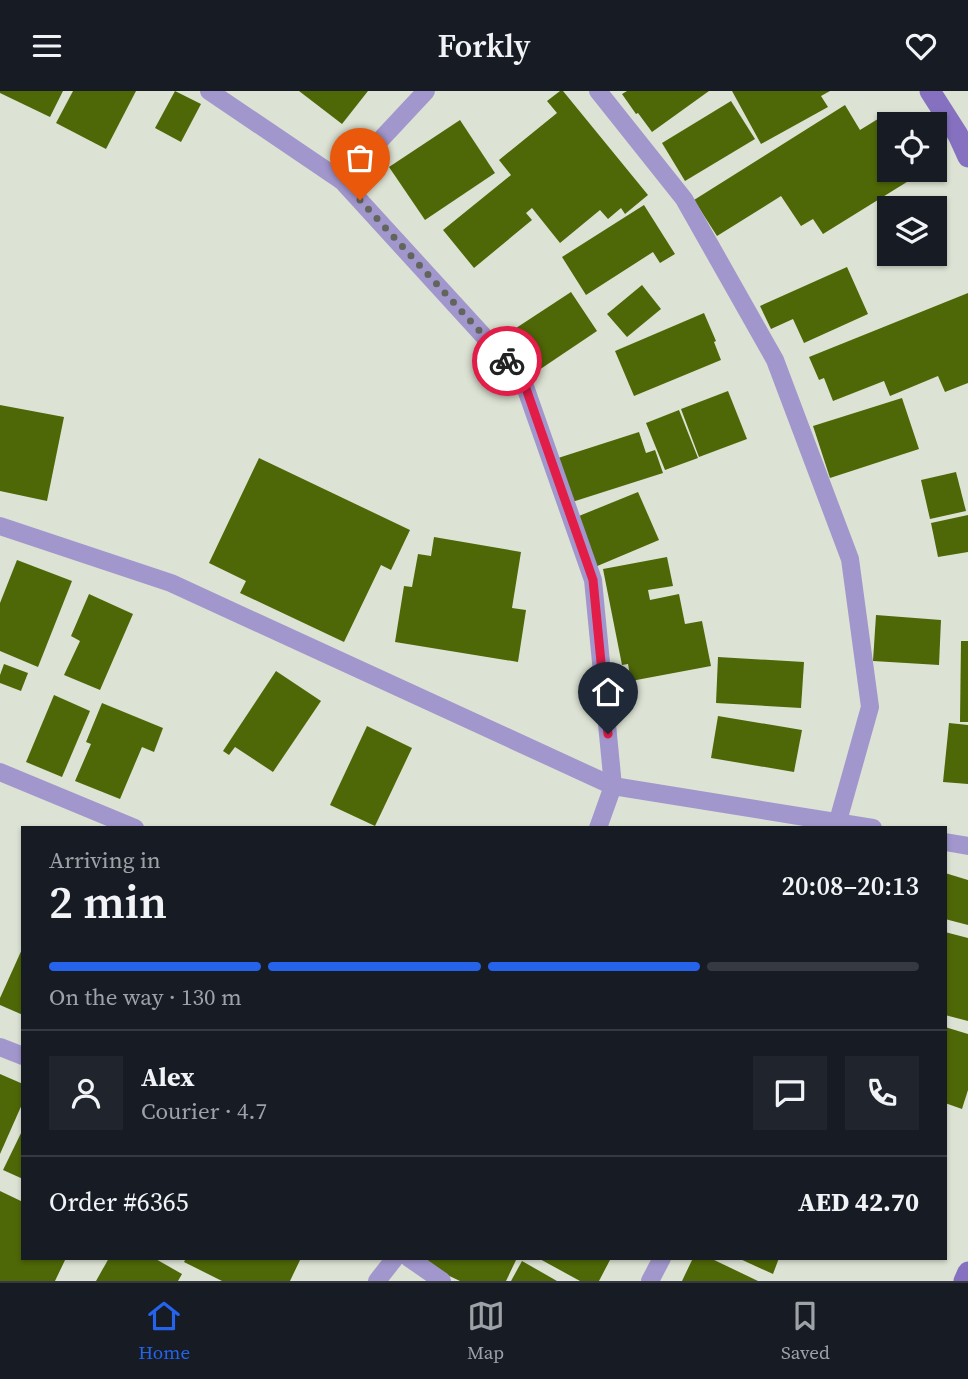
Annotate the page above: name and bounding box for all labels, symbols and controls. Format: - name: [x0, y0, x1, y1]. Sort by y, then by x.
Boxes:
- text: Forkly: [437, 24, 531, 68]
- icon: menu: [28, 27, 66, 65]
- icon: heart: [902, 27, 940, 65]
- map controls: [877, 112, 947, 266]
- button: locate: [877, 112, 947, 182]
- pin: [330, 128, 390, 200]
- icon: bag: [341, 139, 379, 177]
- button: layers: [877, 196, 947, 266]
- courier: [472, 326, 542, 396]
- icon: bike: [488, 342, 526, 380]
- pin: [578, 662, 638, 734]
- icon: home: [589, 673, 627, 711]
- text: Arriving in: [49, 844, 161, 876]
- text: 20:08–20:13: [782, 868, 919, 904]
- text: 2 min: [49, 870, 167, 933]
- text: On the way · 130 m: [49, 981, 242, 1013]
- button: person: [49, 1056, 123, 1130]
- button: chat: [753, 1056, 827, 1130]
- button: phone: [845, 1056, 919, 1130]
- text: Alex: [141, 1059, 195, 1095]
- text: Courier · 4.7: [141, 1095, 267, 1127]
- text: Order #6365: [49, 1184, 189, 1220]
- text: AED 42.70: [798, 1184, 919, 1220]
- tab: Home: [138, 1297, 190, 1365]
- tab: Map: [467, 1297, 505, 1365]
- tab: Saved: [781, 1297, 830, 1365]

